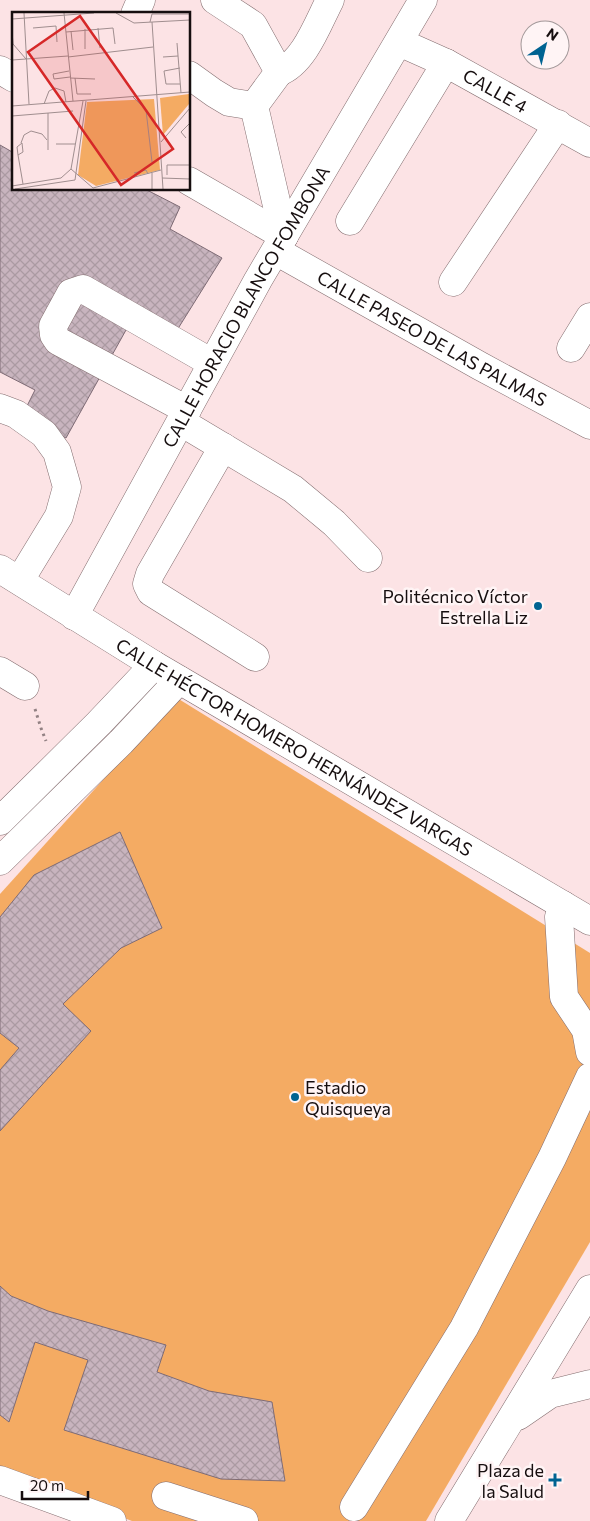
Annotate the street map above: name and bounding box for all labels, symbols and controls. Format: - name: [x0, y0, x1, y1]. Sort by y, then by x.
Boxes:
- inset map: [12, 12, 190, 190]
- north arrow: [520, 20, 570, 70]
- text: N: [544, 24, 562, 44]
- street label: CALLE 4: [459, 64, 532, 117]
- street label: CALLE HORACIO BLANCO FOMBONA: [158, 162, 334, 451]
- street label: CALLE PASEO DE LAS PALMAS: [314, 266, 551, 411]
- place label: Politécnico Víctor Estrella Liz: [382, 585, 528, 628]
- marker: Politécnico Víctor Estrella Liz: [532, 600, 544, 612]
- street label: CALLE HÉCTOR HOMERO HERNÁNDEZ VARGAS: [112, 633, 476, 861]
- place label: Estadio Quisqueya: [305, 1076, 391, 1119]
- marker: Estadio Quisqueya: [289, 1091, 301, 1103]
- place label: Plaza de la Salud: [477, 1459, 544, 1502]
- scale bar: [22, 1468, 89, 1500]
- marker: Plaza de la Salud: [548, 1473, 562, 1487]
- text: 20 m: [30, 1476, 64, 1494]

